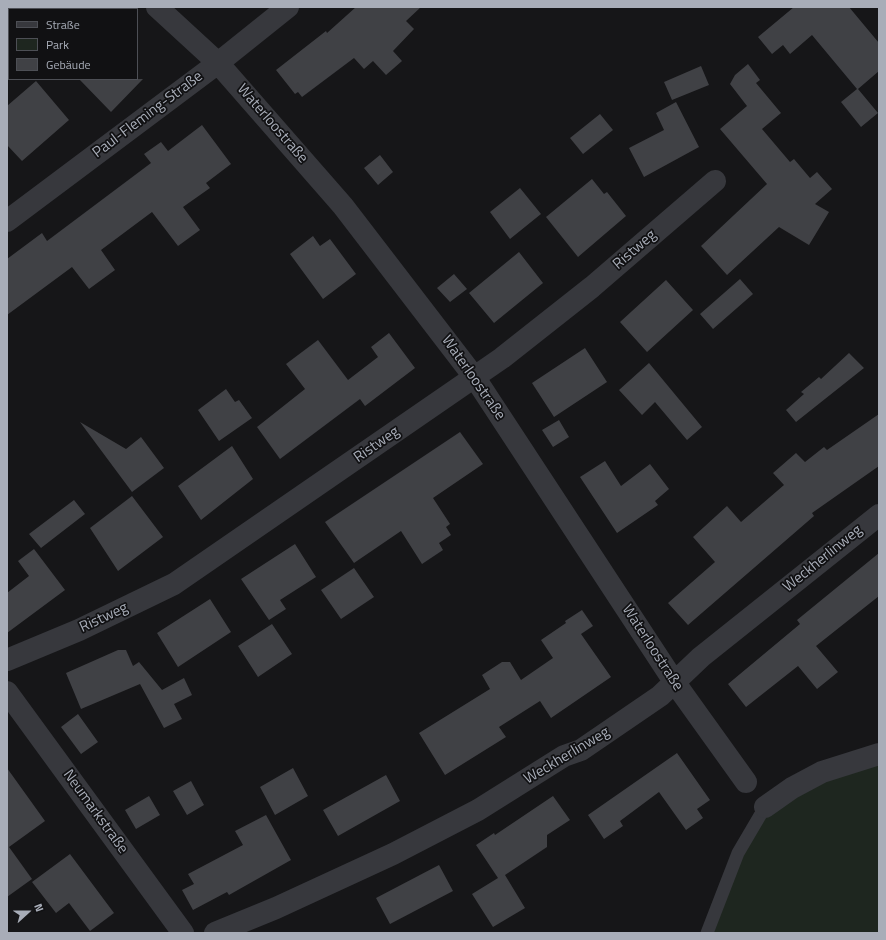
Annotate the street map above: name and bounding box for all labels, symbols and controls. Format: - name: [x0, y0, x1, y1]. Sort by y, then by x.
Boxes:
- legend: [8, 8, 138, 80]
- text: Straße: [46, 15, 80, 34]
- text: Park: [46, 35, 69, 54]
- text: Gebäude: [46, 55, 91, 74]
- street label: Paul-Fleming-Straße: [89, 68, 207, 162]
- street label: Waterloostraße: [233, 81, 311, 167]
- street label: Ristweg: [610, 226, 660, 274]
- street label: Waterloostraße: [437, 332, 509, 424]
- street label: Ristweg: [351, 423, 403, 467]
- street label: Weckherlinweg: [780, 522, 866, 596]
- street label: Ristweg: [77, 599, 131, 637]
- street label: Waterloostraße: [617, 602, 687, 694]
- street label: Weckherlinweg: [521, 723, 613, 789]
- street label: Neumarkstraße: [59, 767, 131, 857]
- north arrow: [8, 892, 48, 932]
- text: N: [30, 901, 48, 914]

